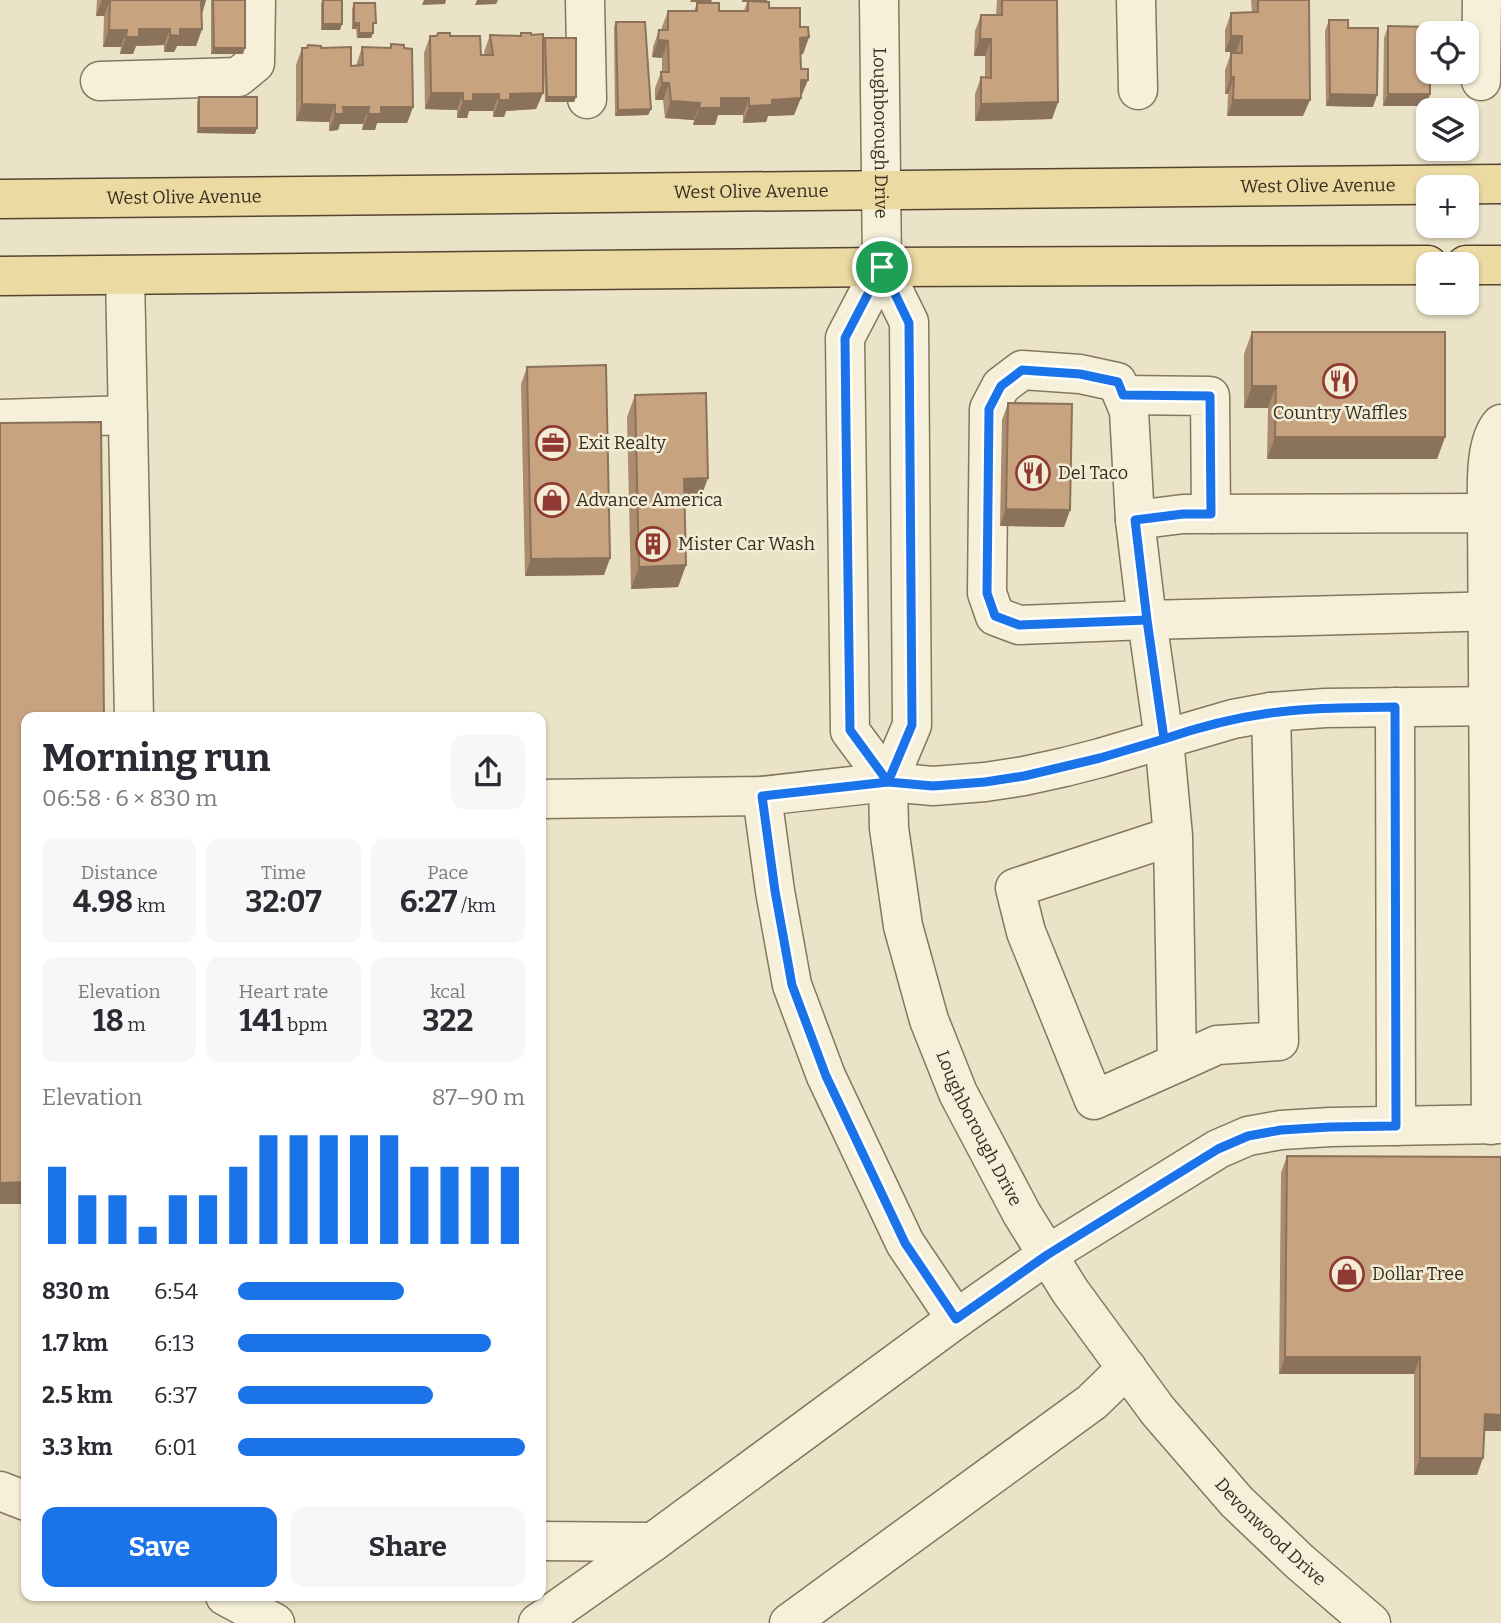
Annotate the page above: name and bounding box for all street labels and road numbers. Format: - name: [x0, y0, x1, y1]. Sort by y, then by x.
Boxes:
- street label: Loughborough Drive: [869, 47, 892, 219]
- street label: West Olive Avenue: [1240, 174, 1396, 198]
- street label: West Olive Avenue: [673, 180, 829, 203]
- street label: West Olive Avenue: [106, 185, 262, 209]
- street label: Loughborough Drive: [931, 1047, 1027, 1210]
- street label: Devonwood Drive: [1210, 1473, 1331, 1591]

